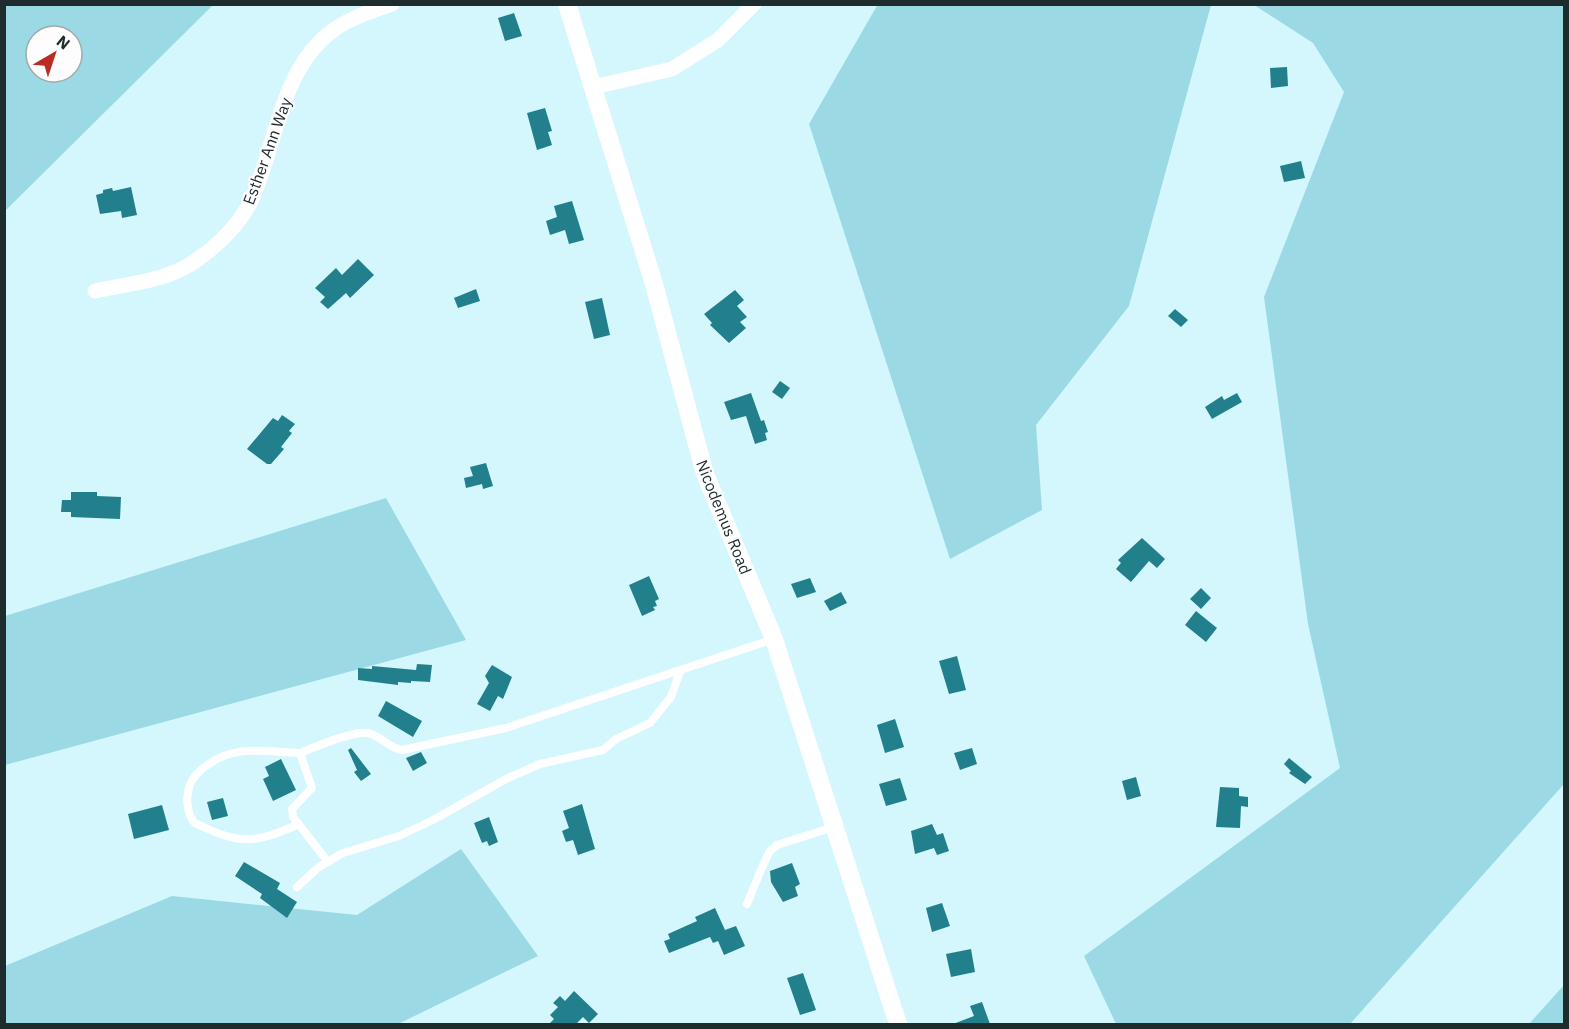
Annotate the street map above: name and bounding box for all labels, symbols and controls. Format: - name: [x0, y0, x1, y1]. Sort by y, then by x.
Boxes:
- north arrow: [24, 24, 84, 84]
- text: N: [53, 31, 74, 54]
- street label: Esther Ann Way: [238, 95, 296, 207]
- street label: Nicodemus Road: [692, 457, 756, 577]

